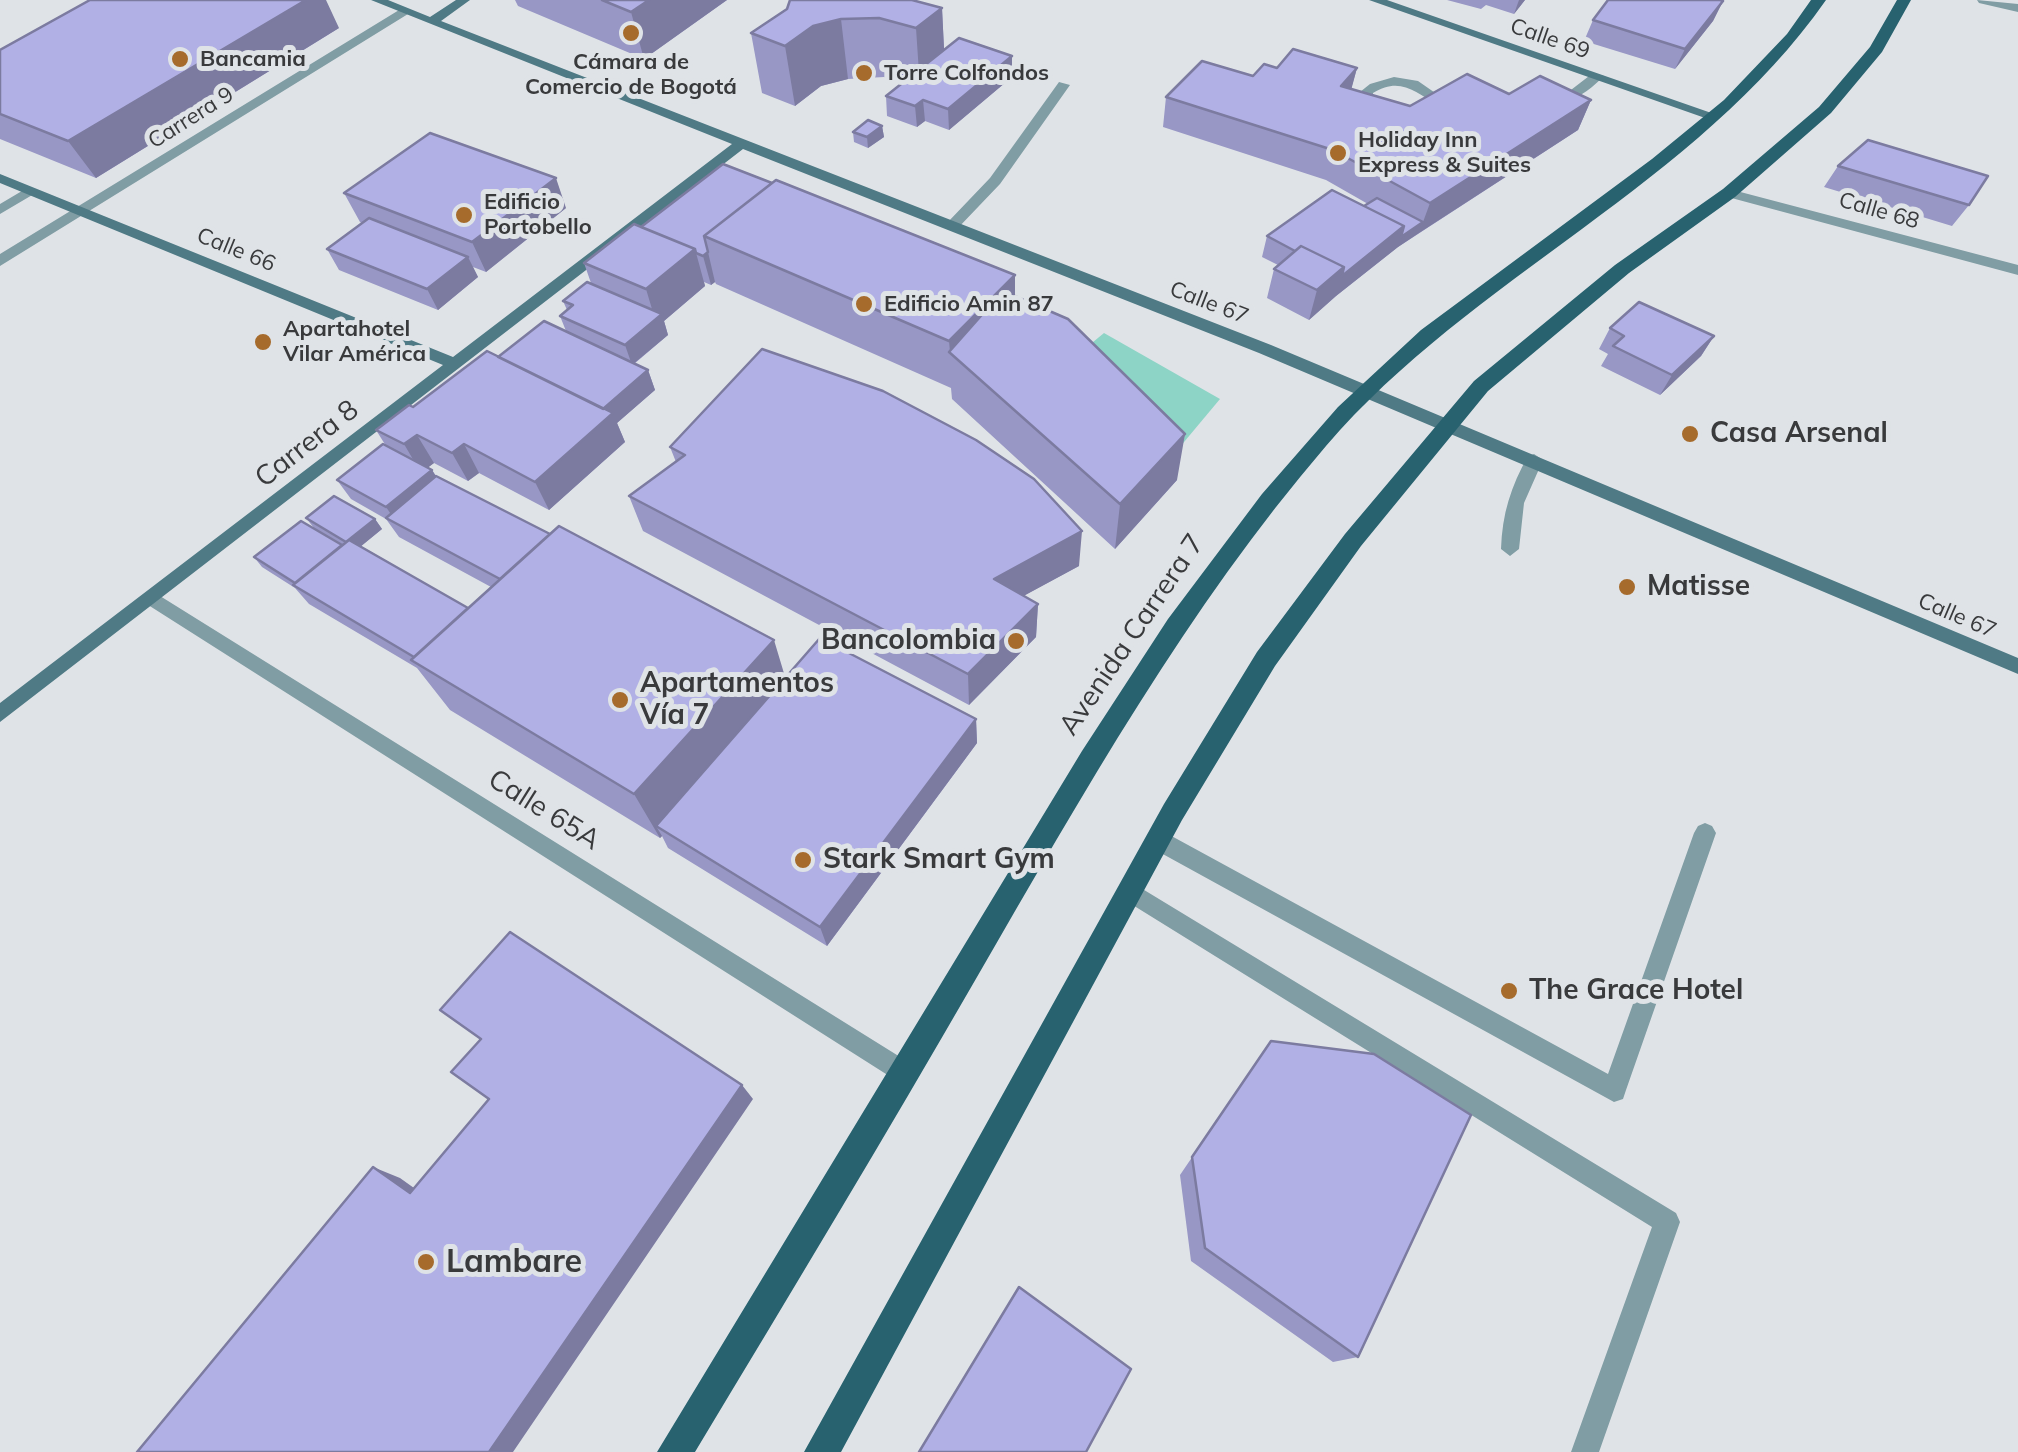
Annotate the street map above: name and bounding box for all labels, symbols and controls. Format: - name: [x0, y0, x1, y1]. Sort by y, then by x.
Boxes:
- street label: Calle 69: [1507, 13, 1593, 65]
- marker: Cámara de Comercio de Bogotá: [620, 22, 642, 44]
- place label: Bancamia: [200, 46, 306, 72]
- marker: Bancamia: [169, 48, 191, 70]
- place label: Cámara de Comercio de Bogotá: [525, 49, 737, 100]
- place label: Torre Colfondos: [884, 60, 1049, 86]
- marker: Torre Colfondos: [853, 62, 875, 84]
- street label: Carrera 9: [143, 81, 239, 155]
- place label: Holiday Inn Express & Suites: [1358, 127, 1531, 178]
- marker: Holiday Inn Express & Suites: [1327, 142, 1349, 164]
- street label: Calle 68: [1836, 187, 1922, 235]
- place label: Edificio Portobello: [484, 189, 592, 240]
- marker: Edificio Portobello: [453, 204, 475, 226]
- street label: Calle 66: [193, 222, 279, 278]
- street label: Calle 67: [1166, 276, 1252, 330]
- place label: Edificio Amin 87: [884, 291, 1054, 317]
- marker: Edificio Amin 87: [853, 293, 875, 315]
- place label: Apartahotel Vilar América: [283, 316, 426, 368]
- marker: Apartahotel Vilar América: [252, 331, 274, 353]
- street label: Carrera 8: [249, 393, 365, 495]
- place label: Casa Arsenal: [1710, 417, 1888, 451]
- marker: Casa Arsenal: [1679, 423, 1701, 445]
- street label: Avenida Carrera 7: [1052, 528, 1212, 742]
- place label: Matisse: [1647, 570, 1750, 604]
- marker: Matisse: [1616, 576, 1638, 598]
- street label: Calle 67: [1914, 588, 2000, 644]
- place label: Bancolombia: [821, 624, 996, 658]
- marker: Bancolombia: [1005, 630, 1027, 652]
- place label: Apartamentos Vía 7: [640, 667, 834, 733]
- marker: Apartamentos Vía 7: [609, 689, 631, 711]
- street label: Calle 65A: [482, 762, 606, 858]
- place label: Stark Smart Gym: [823, 843, 1055, 877]
- marker: Stark Smart Gym: [792, 849, 814, 871]
- place label: The Grace Hotel: [1529, 974, 1743, 1008]
- marker: The Grace Hotel: [1498, 980, 1520, 1002]
- place label: Lambare: [446, 1243, 582, 1281]
- marker: Lambare: [415, 1251, 437, 1273]

